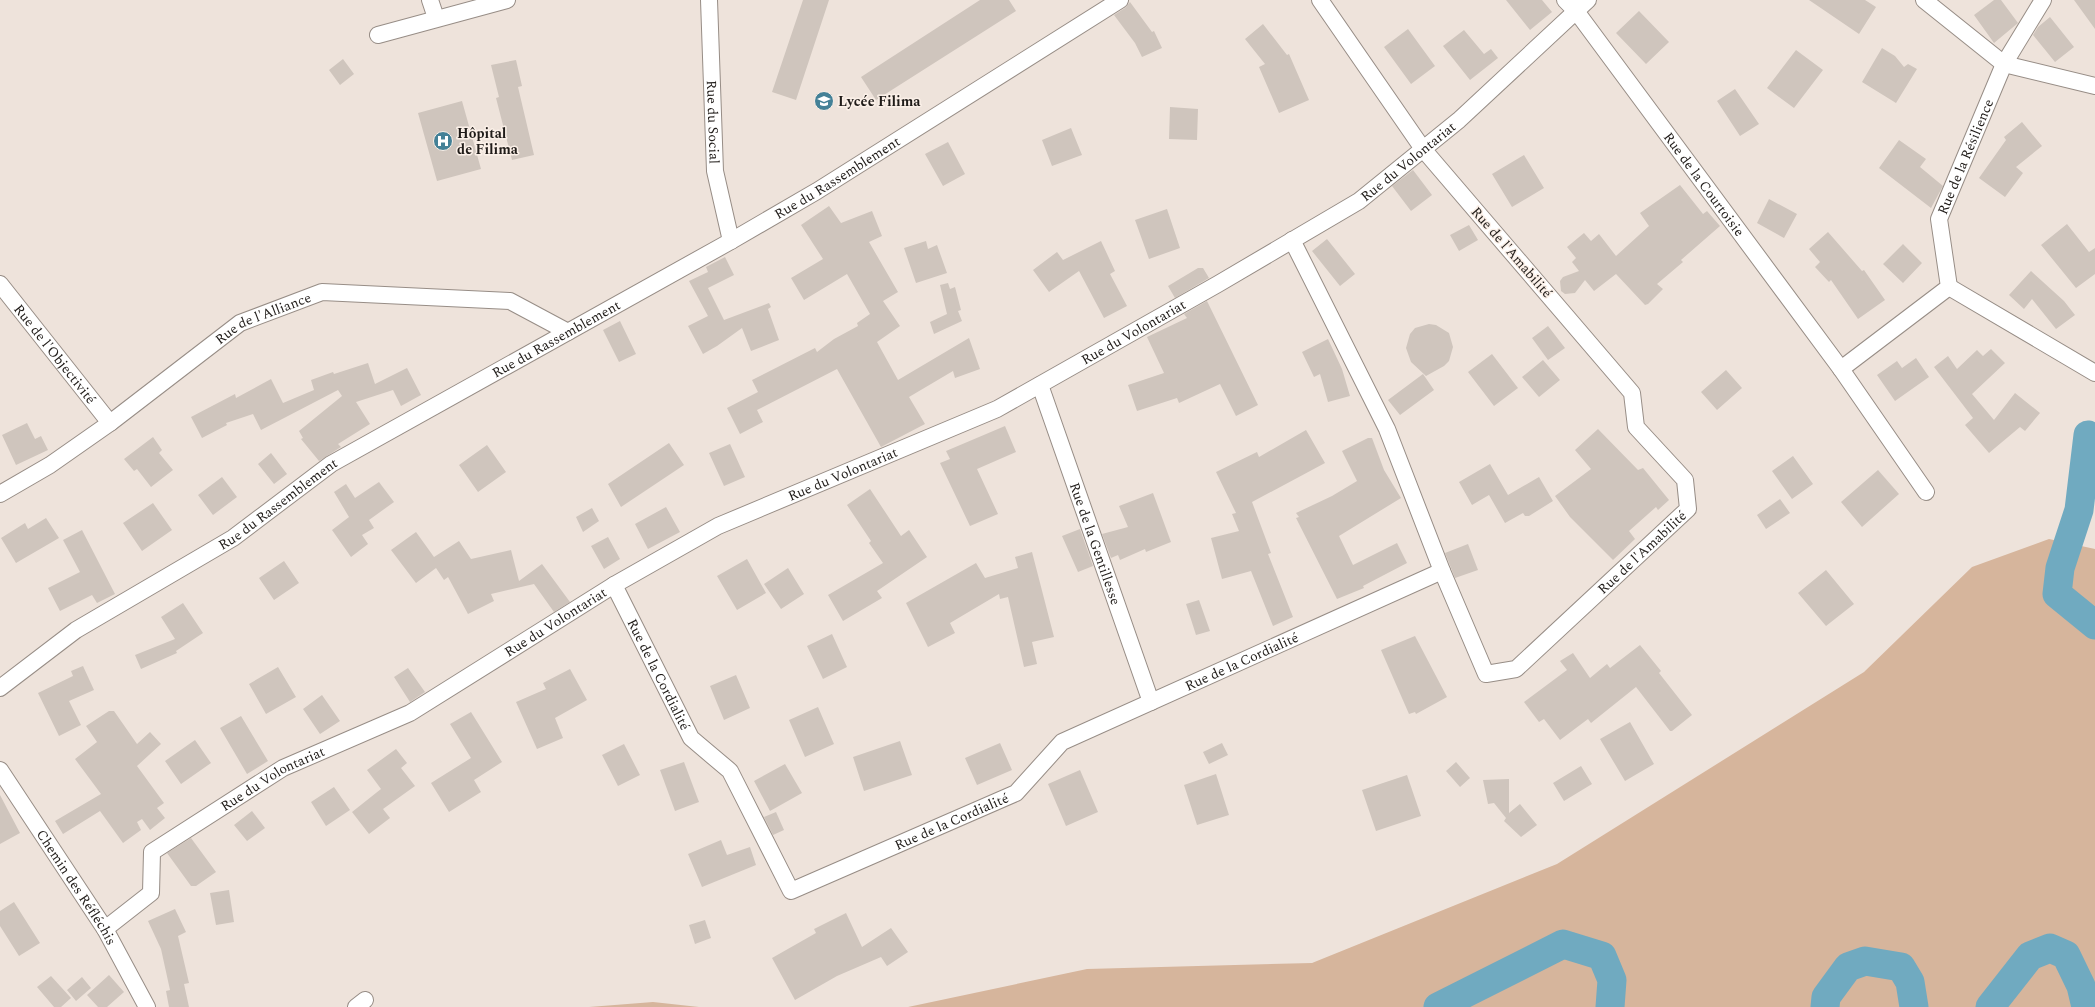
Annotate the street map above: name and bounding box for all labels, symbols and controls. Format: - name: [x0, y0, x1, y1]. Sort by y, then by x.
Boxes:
- street label: Rue du Social: [701, 80, 725, 164]
- school or university icon: Lycée Filima: [813, 90, 835, 112]
- place label: Lycée Filima: [838, 91, 921, 112]
- street label: Rue de la Résilience: [1932, 96, 1999, 218]
- street label: Rue du Volontariat: [1356, 117, 1461, 207]
- place label: Hôpital de Filima: [457, 123, 519, 160]
- street label: Rue de la Courtoisie: [1658, 128, 1750, 241]
- hospital icon: Hôpital de Filima: [432, 130, 454, 152]
- street label: Rue du Rassemblement: [771, 131, 904, 225]
- street label: Rue de l'Amabilité: [1466, 202, 1557, 303]
- street label: Rue de l'Alliance: [211, 287, 315, 350]
- street label: Rue du Volontariat: [1077, 294, 1190, 370]
- street label: Rue du Rassemblement: [488, 295, 624, 383]
- street label: Rue de l'Objectivité: [9, 300, 101, 409]
- street label: Rue du Volontariat: [785, 442, 901, 507]
- street label: Rue du Rassemblement: [214, 452, 341, 555]
- street label: Rue de la Gentillesse: [1064, 479, 1126, 608]
- street label: Rue de l'Amabilité: [1593, 505, 1691, 599]
- street label: Rue du Volontariat: [500, 582, 611, 662]
- street label: Rue de la Cordialité: [622, 615, 696, 734]
- street label: Rue de la Cordialité: [1182, 627, 1302, 696]
- street label: Rue du Volontariat: [216, 741, 328, 816]
- street label: Rue de la Cordialité: [891, 787, 1012, 856]
- street label: Chemin des Réfléchis: [31, 825, 122, 949]

